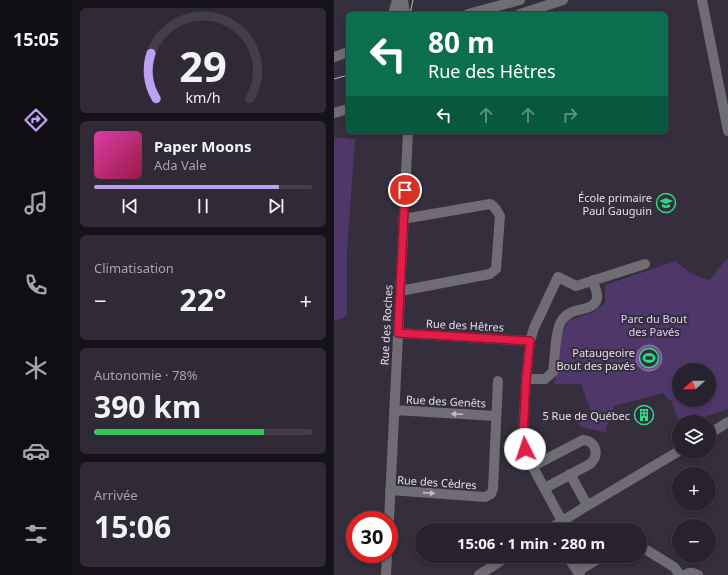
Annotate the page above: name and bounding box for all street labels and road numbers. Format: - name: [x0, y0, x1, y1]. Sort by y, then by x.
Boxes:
- street label: Rue des Roches: [376, 284, 396, 366]
- street label: Rue des Hêtres: [426, 315, 504, 335]
- street label: Rue des Genêts: [406, 391, 486, 411]
- street label: Rue des Cèdres: [397, 472, 477, 492]

